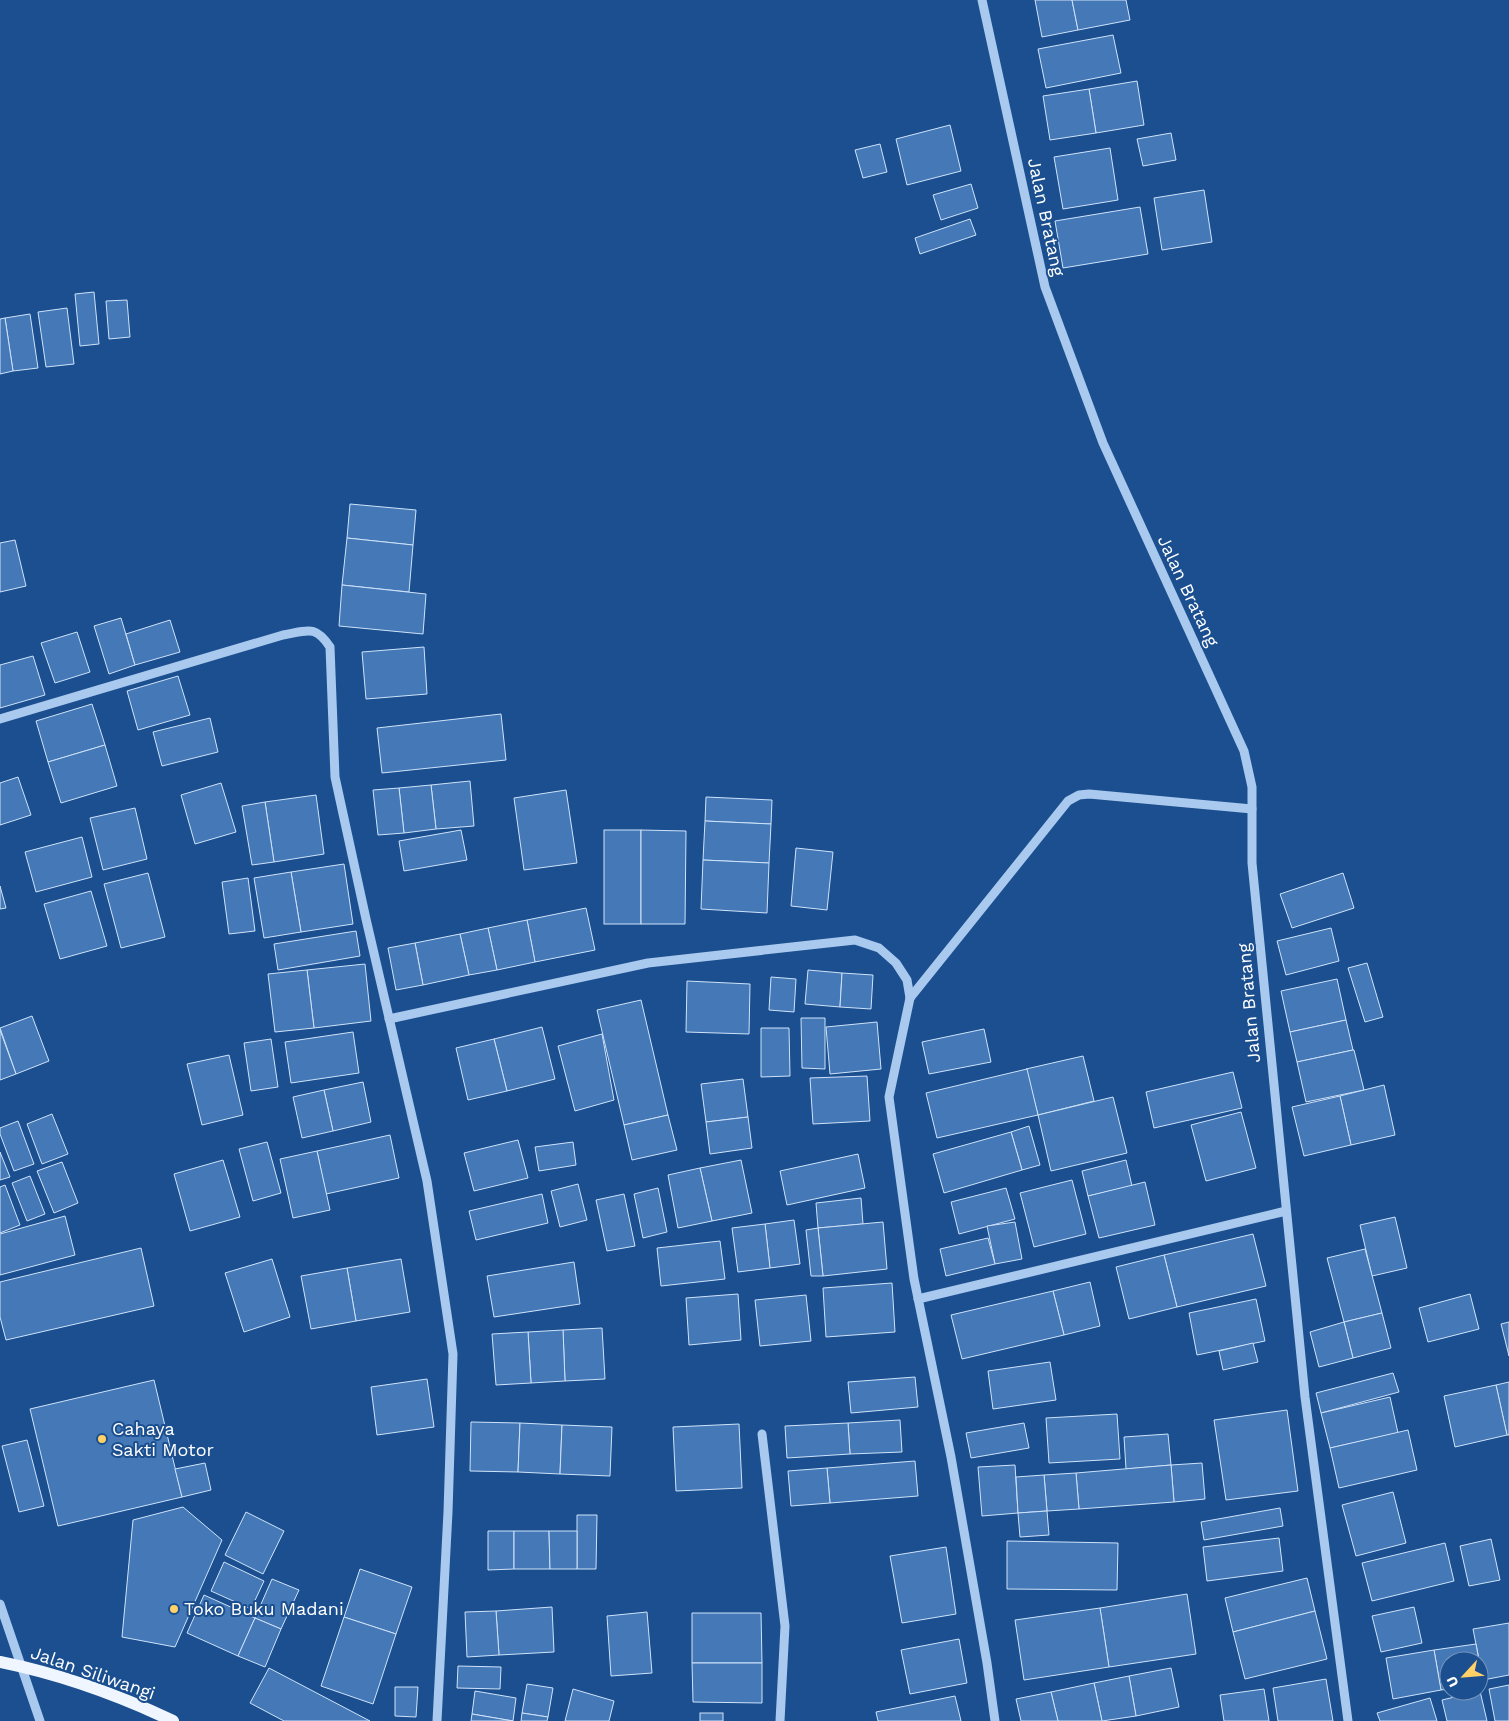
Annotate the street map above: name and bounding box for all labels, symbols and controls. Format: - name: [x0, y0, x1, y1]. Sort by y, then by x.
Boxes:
- street label: Jalan Bratang: [1024, 156, 1069, 278]
- street label: Jalan Bratang: [1154, 532, 1224, 650]
- street label: Jalan Bratang: [1233, 942, 1264, 1064]
- place label: Cahaya Sakti Motor: [112, 1418, 214, 1460]
- marker: Cahaya Sakti Motor: [96, 1433, 108, 1445]
- place label: Toko Buku Madani: [184, 1598, 344, 1619]
- marker: Toko Buku Madani: [168, 1603, 180, 1615]
- street label: Jalan Siliwangi: [28, 1641, 158, 1704]
- north arrow: [1439, 1651, 1489, 1701]
- text: U: [1443, 1674, 1462, 1690]

